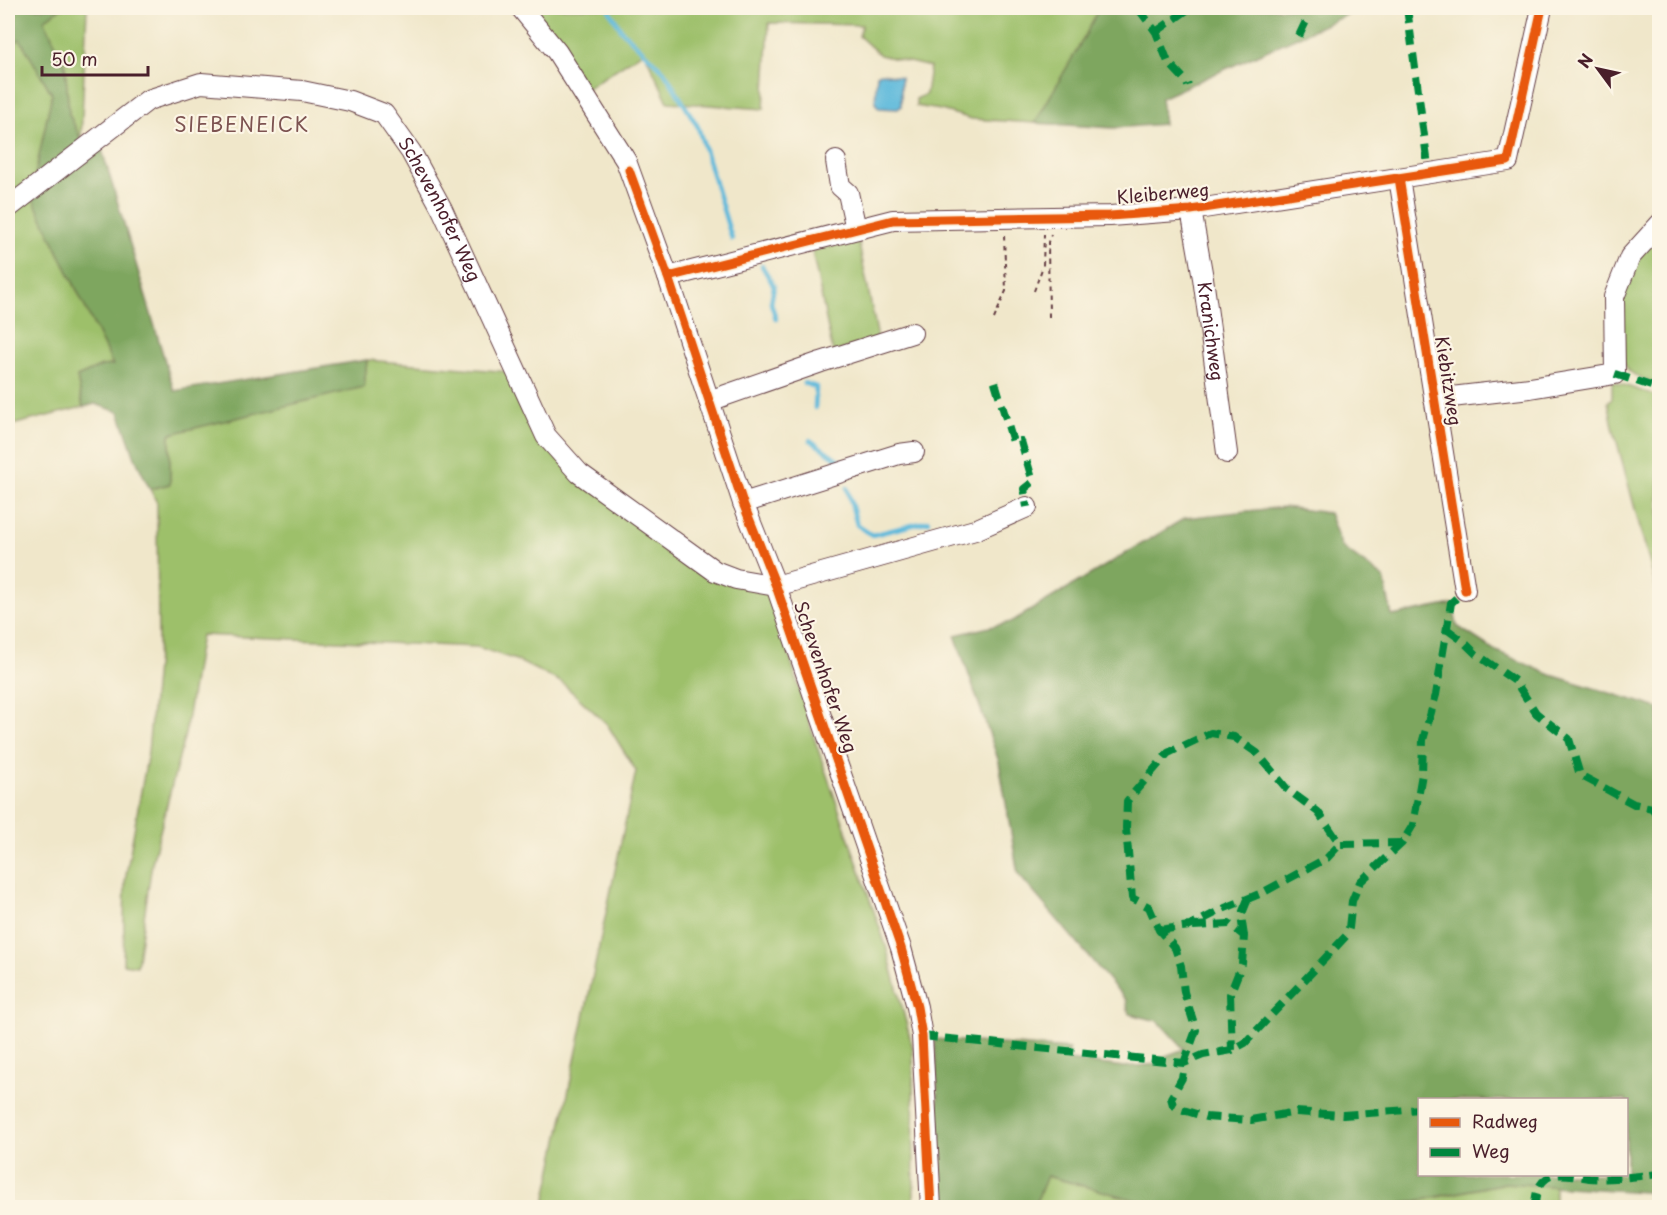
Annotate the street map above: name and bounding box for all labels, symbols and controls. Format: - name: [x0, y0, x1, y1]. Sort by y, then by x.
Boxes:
- scale bar: [42, 39, 148, 77]
- north arrow: [1568, 39, 1628, 99]
- text: 50 m: [51, 45, 98, 72]
- text: N: [1571, 48, 1598, 72]
- district label: SIEBENEICK: [174, 109, 310, 139]
- street label: Schevenhofer Weg: [392, 131, 489, 286]
- street label: Kleiberweg: [1115, 175, 1210, 210]
- street label: Kranichweg: [1192, 280, 1232, 383]
- street label: Kiebitzweg: [1429, 334, 1470, 428]
- street label: Schevenhofer Weg: [788, 597, 865, 756]
- legend: [1418, 1098, 1628, 1176]
- text: Radweg: [1472, 1107, 1538, 1134]
- text: Weg: [1472, 1137, 1510, 1164]

